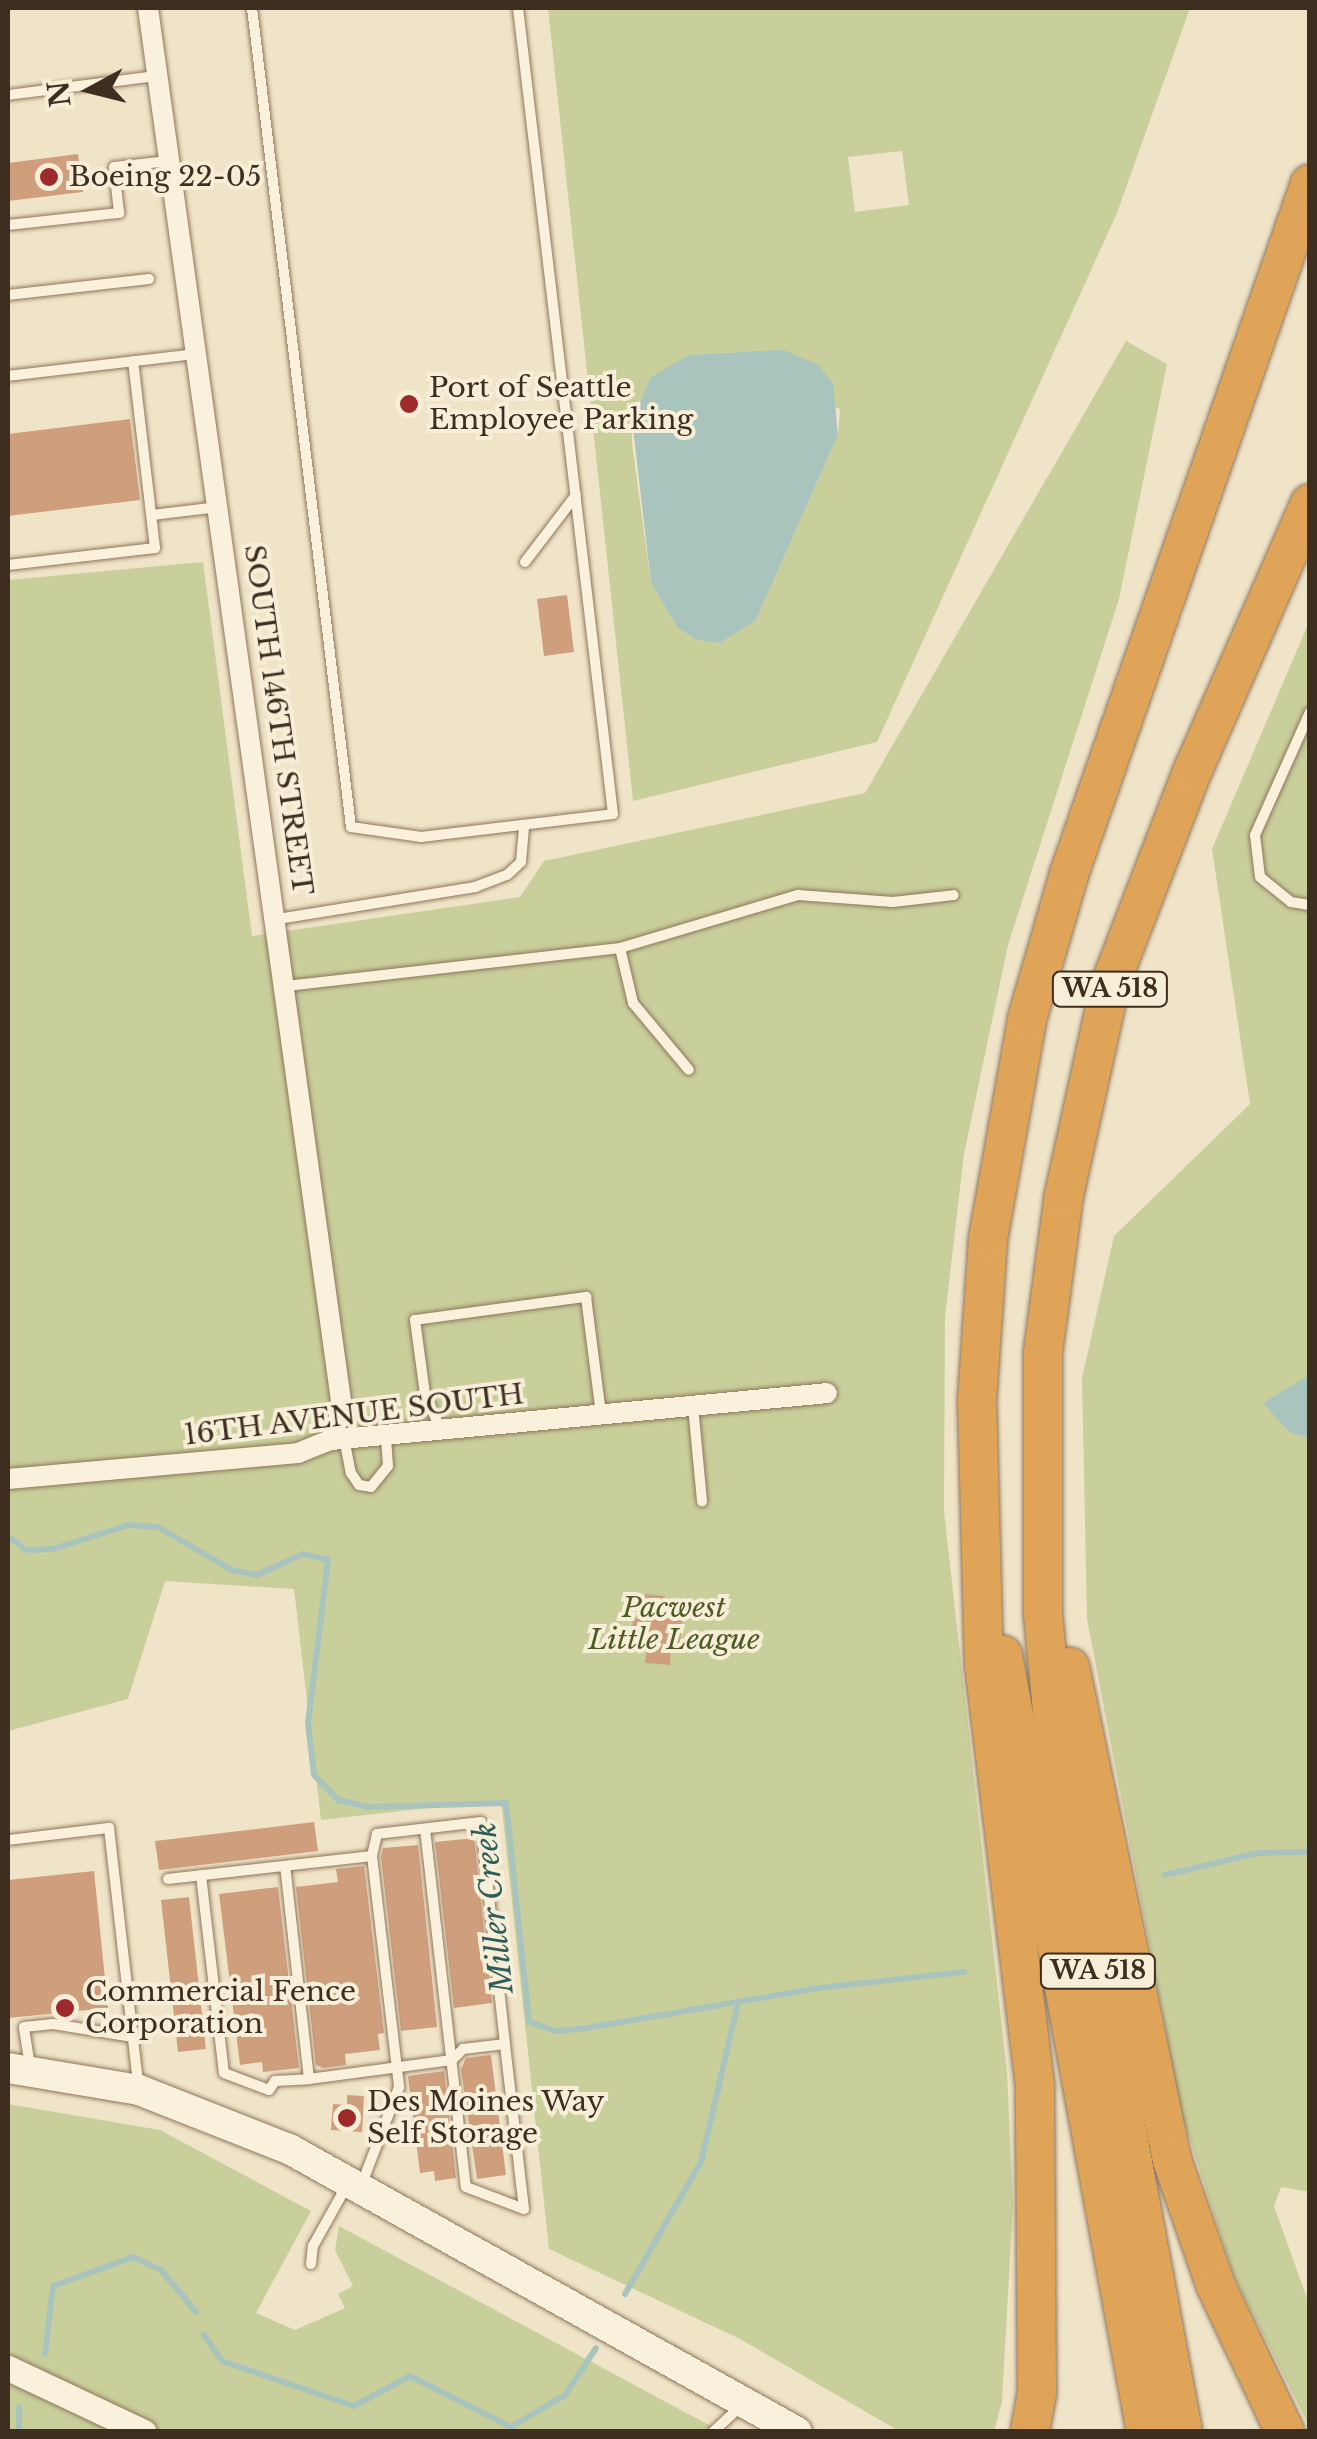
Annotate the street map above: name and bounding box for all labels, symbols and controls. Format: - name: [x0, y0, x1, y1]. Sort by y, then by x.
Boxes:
- north arrow: [40, 40, 140, 140]
- text: N: [41, 79, 79, 109]
- place label: Boeing 22-05: [69, 160, 262, 194]
- marker: Boeing 22-05: [38, 166, 60, 188]
- place label: Port of Seattle Employee Parking: [429, 371, 693, 437]
- marker: Port of Seattle Employee Parking: [398, 393, 420, 415]
- street label: SOUTH 146TH STREET: [237, 543, 319, 897]
- road number: WA 518: [1050, 969, 1170, 1009]
- street label: 16TH AVENUE SOUTH: [182, 1377, 526, 1453]
- park label: Pacwest Little League: [588, 1591, 760, 1657]
- water label: Miller Creek: [467, 1820, 521, 1996]
- road number: WA 518: [1038, 1951, 1158, 1991]
- place label: Commercial Fence Corporation: [85, 1975, 356, 2041]
- marker: Commercial Fence Corporation: [54, 1997, 76, 2019]
- place label: Des Moines Way Self Storage: [367, 2085, 606, 2151]
- marker: Des Moines Way Self Storage: [336, 2107, 358, 2129]

